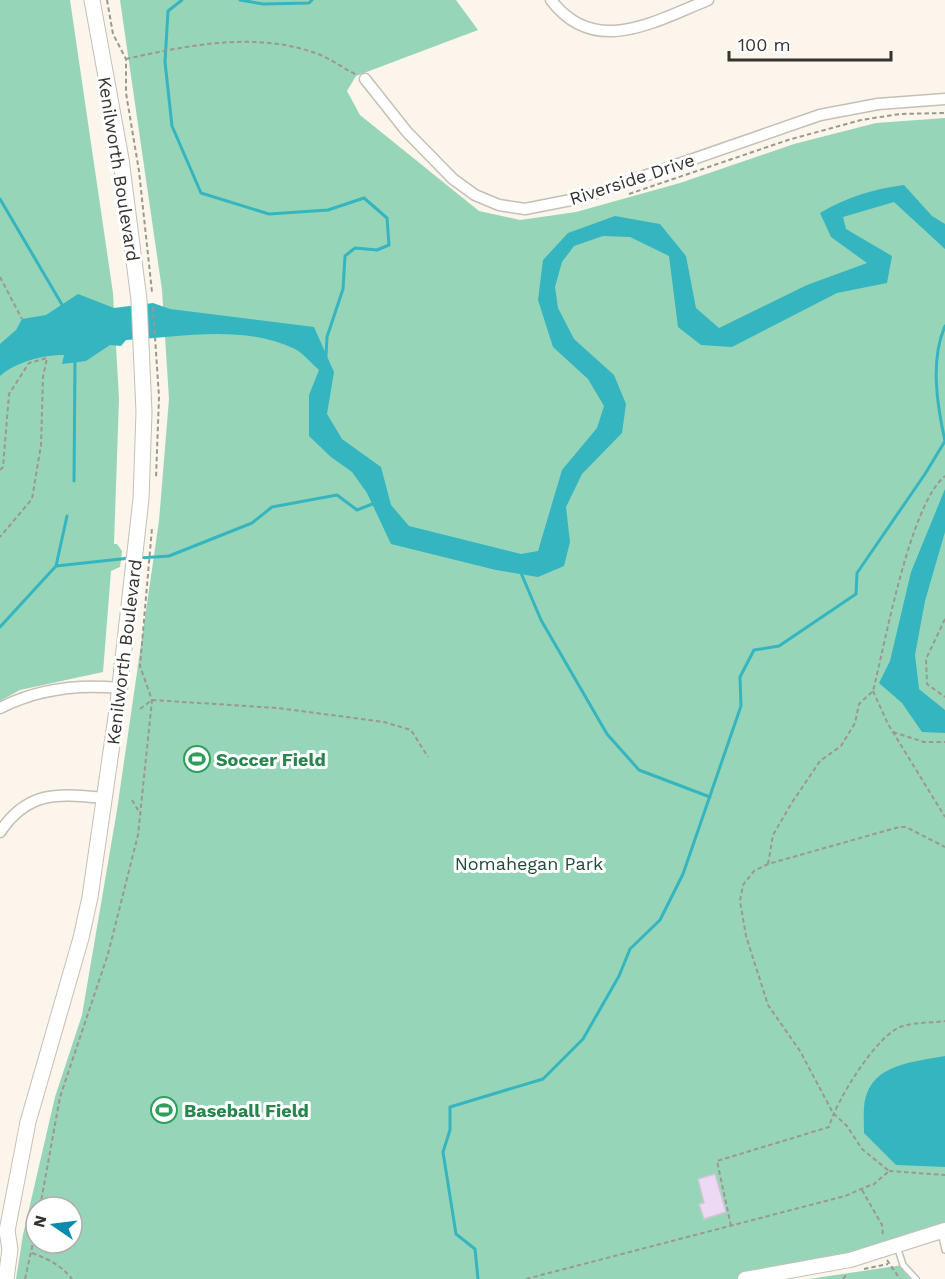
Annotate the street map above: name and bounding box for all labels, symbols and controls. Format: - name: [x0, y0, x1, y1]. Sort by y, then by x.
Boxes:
- scale bar: [729, 24, 891, 62]
- text: 100 m: [738, 34, 791, 55]
- street label: Kenilworth Boulevard: [94, 75, 144, 263]
- street label: Riverside Drive: [567, 149, 697, 209]
- street label: Kenilworth Boulevard: [102, 558, 146, 746]
- sports icon: Soccer Field: [182, 744, 212, 774]
- place label: Soccer Field: [216, 749, 326, 770]
- park label: Nomahegan Park: [455, 853, 603, 874]
- sports icon: Baseball Field: [149, 1095, 179, 1125]
- place label: Baseball Field: [184, 1100, 309, 1121]
- north arrow: [24, 1195, 84, 1255]
- text: N: [29, 1213, 51, 1230]

